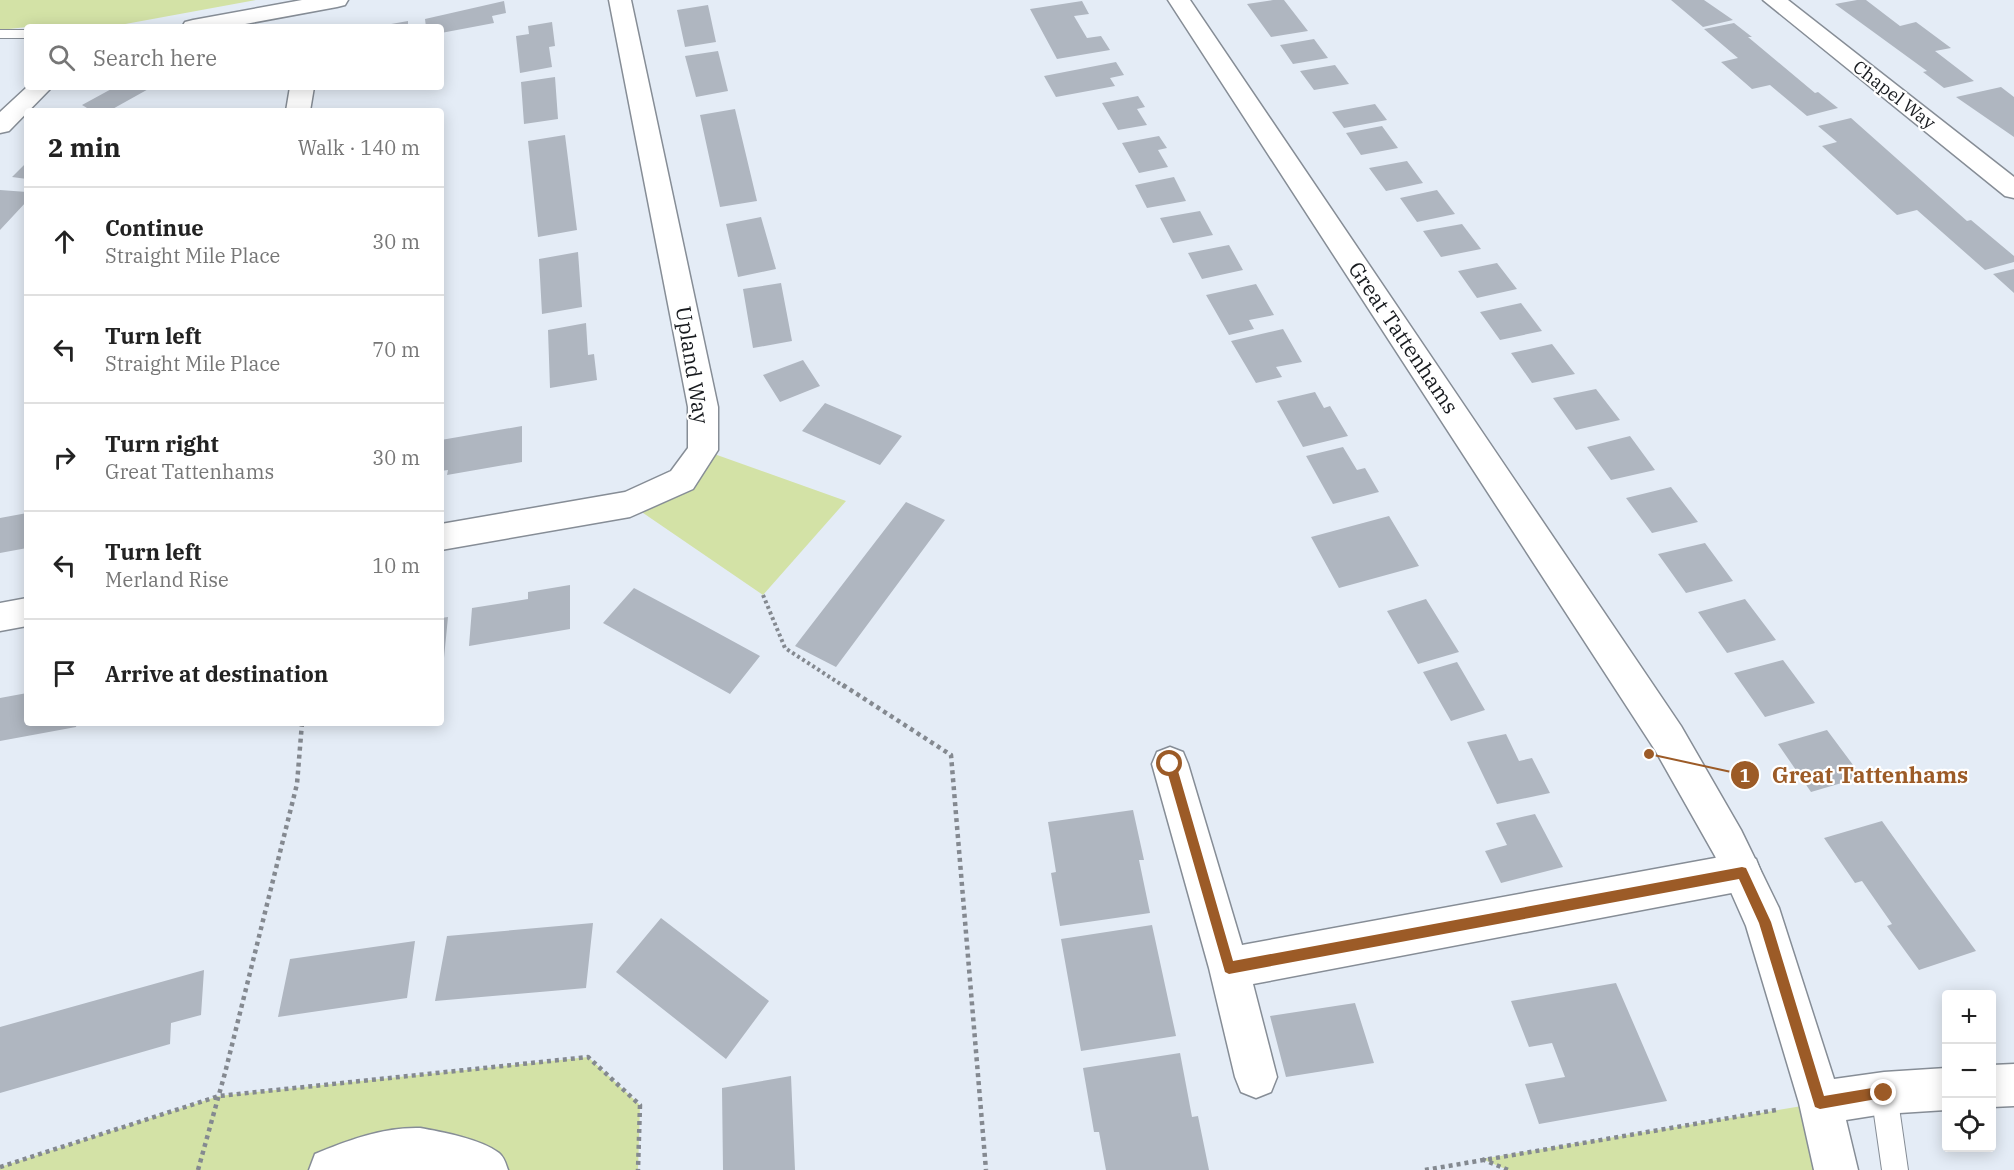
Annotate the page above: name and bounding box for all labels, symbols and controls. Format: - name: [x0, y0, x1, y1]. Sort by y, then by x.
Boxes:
- search box: [24, 24, 444, 90]
- icon: search: [45, 41, 78, 74]
- text: Search here: [93, 43, 217, 72]
- street label: Chapel Way: [1848, 55, 1941, 134]
- text: 2 min: [48, 130, 121, 164]
- text: Walk · 140 m: [298, 134, 420, 161]
- text: Continue: [105, 213, 204, 242]
- icon: ahead: [48, 225, 81, 258]
- text: 30 m: [372, 228, 420, 255]
- text: Straight Mile Place: [105, 242, 280, 269]
- street label: Great Tattenhams: [1343, 256, 1465, 419]
- street label: Upland Way: [670, 304, 716, 426]
- text: Turn left: [105, 321, 201, 350]
- icon: left: [48, 333, 81, 366]
- text: 70 m: [372, 336, 420, 363]
- text: Straight Mile Place: [105, 350, 280, 377]
- text: Turn right: [105, 429, 219, 458]
- icon: right: [48, 441, 81, 474]
- text: 30 m: [372, 444, 420, 471]
- text: Great Tattenhams: [105, 458, 274, 485]
- text: Turn left: [105, 537, 201, 566]
- icon: left: [48, 549, 81, 582]
- text: 10 m: [372, 552, 420, 579]
- text: Merland Rise: [105, 566, 229, 593]
- icon: arrive: [48, 657, 81, 690]
- text: Arrive at destination: [105, 659, 328, 688]
- route start: [1156, 750, 1182, 776]
- callout: Great Tattenhams: [1730, 755, 1980, 795]
- text: Great Tattenhams: [1772, 760, 1968, 789]
- text: 1: [1740, 764, 1751, 787]
- map controls: [1942, 990, 1996, 1152]
- button: +: [1942, 990, 1996, 1044]
- button: −: [1942, 1044, 1996, 1098]
- route end: [1870, 1079, 1896, 1105]
- button: locate: [1942, 1098, 1996, 1152]

